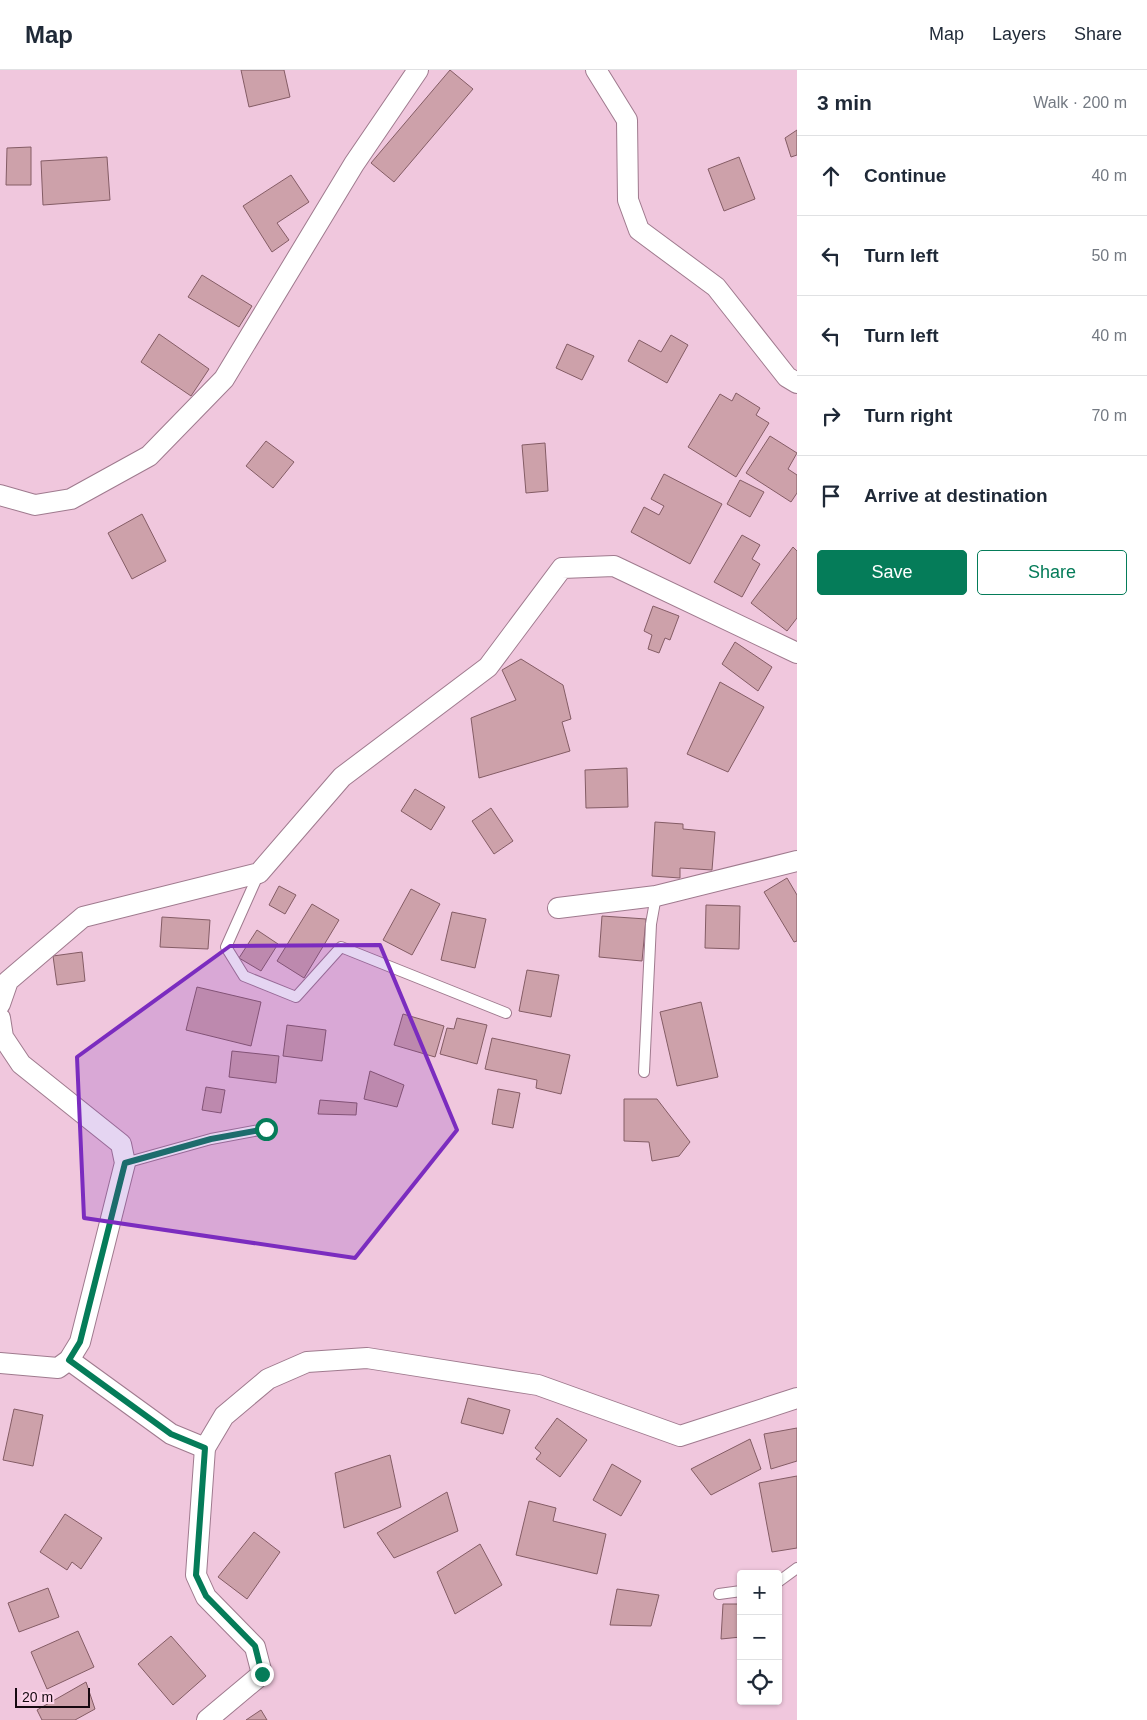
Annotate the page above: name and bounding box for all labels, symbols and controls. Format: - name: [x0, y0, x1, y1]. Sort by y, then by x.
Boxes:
- text: Map: [25, 21, 73, 48]
- text: Map: [929, 24, 964, 44]
- text: Layers: [992, 24, 1046, 44]
- text: Share: [1074, 24, 1122, 44]
- text: 3 min: [817, 91, 872, 114]
- text: Walk · 200 m: [1033, 94, 1127, 111]
- icon: ahead: [817, 162, 845, 190]
- text: Continue: [864, 165, 946, 186]
- text: 40 m: [1091, 167, 1127, 184]
- icon: left: [817, 242, 845, 270]
- text: Turn left: [864, 245, 939, 266]
- text: 50 m: [1091, 247, 1127, 264]
- icon: left: [817, 322, 845, 350]
- text: Turn left: [864, 325, 939, 346]
- text: 40 m: [1091, 327, 1127, 344]
- icon: right: [817, 402, 845, 430]
- text: Turn right: [864, 405, 952, 426]
- text: 70 m: [1091, 407, 1127, 424]
- icon: arrive: [817, 482, 845, 510]
- text: Arrive at destination: [864, 485, 1048, 506]
- button: Save: [817, 550, 967, 595]
- button: Share: [977, 550, 1127, 595]
- route start: [255, 1118, 278, 1141]
- map controls: [737, 1570, 782, 1705]
- button: +: [737, 1570, 782, 1615]
- button: −: [737, 1615, 782, 1660]
- button: locate: [737, 1660, 782, 1705]
- route end: [251, 1663, 274, 1686]
- scale bar: [15, 1685, 90, 1708]
- text: 20 m: [22, 1689, 53, 1705]

